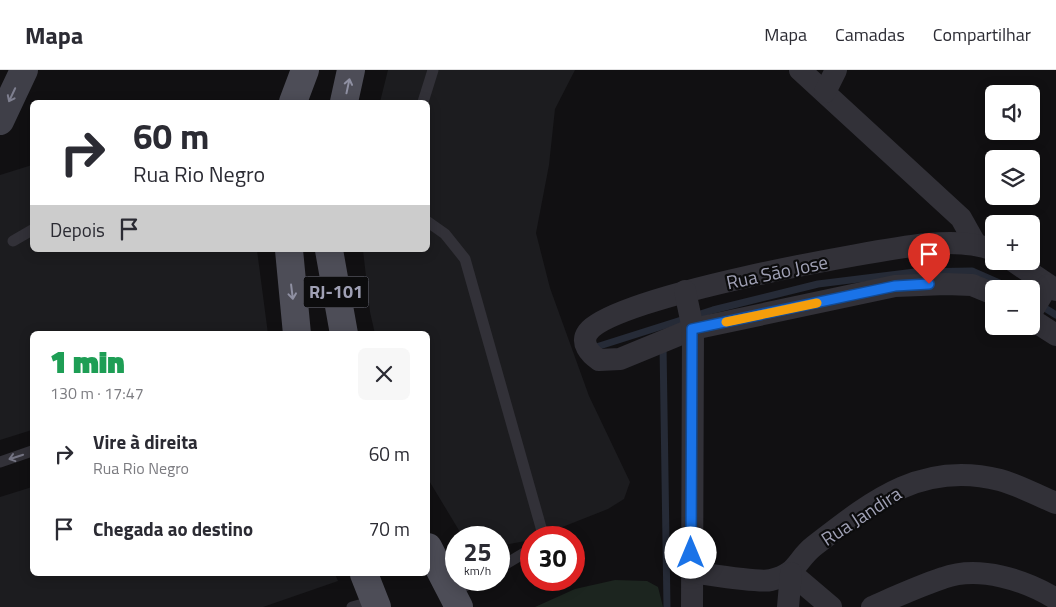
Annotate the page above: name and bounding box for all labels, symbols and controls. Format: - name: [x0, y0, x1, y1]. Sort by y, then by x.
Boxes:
- text: Mapa: [25, 17, 83, 53]
- text: Mapa: [764, 21, 807, 48]
- text: Camadas: [835, 21, 905, 48]
- text: Compartilhar: [933, 21, 1031, 48]
- one-way arrow: [344, 79, 353, 95]
- map controls: [985, 85, 1040, 335]
- button: sound: [985, 85, 1040, 140]
- one-way arrow: [7, 88, 17, 103]
- text: 60 m: [133, 109, 209, 163]
- icon: right: [50, 120, 115, 185]
- button: layers: [985, 150, 1040, 205]
- text: Rua Rio Negro: [133, 157, 265, 191]
- text: Depois: [50, 215, 105, 244]
- icon: arrive: [115, 215, 143, 243]
- button: +: [985, 215, 1040, 270]
- pin: [908, 233, 950, 284]
- icon: arrive: [915, 240, 943, 268]
- street label: Rua Sāo Jose: [723, 247, 830, 296]
- road number: RJ-101: [304, 276, 368, 308]
- button: −: [985, 280, 1040, 335]
- one-way arrow: [287, 284, 297, 300]
- text: 1 min: [50, 339, 125, 385]
- button: close: [358, 348, 410, 400]
- text: 130 m · 17:47: [50, 381, 144, 405]
- text: Vire à direita: [93, 427, 198, 456]
- text: 60 m: [369, 439, 410, 468]
- icon: right: [50, 440, 78, 468]
- one-way arrow: [9, 452, 25, 462]
- text: Rua Rio Negro: [93, 456, 189, 480]
- street label: Rua Jandira: [815, 478, 907, 553]
- text: Chegada ao destino: [93, 514, 253, 543]
- text: 70 m: [369, 514, 410, 543]
- icon: arrive: [50, 515, 78, 543]
- speed limit sign: 30: [520, 526, 585, 591]
- position arrow: [664, 526, 716, 578]
- text: 25: [463, 533, 492, 571]
- text: km/h: [464, 561, 491, 580]

